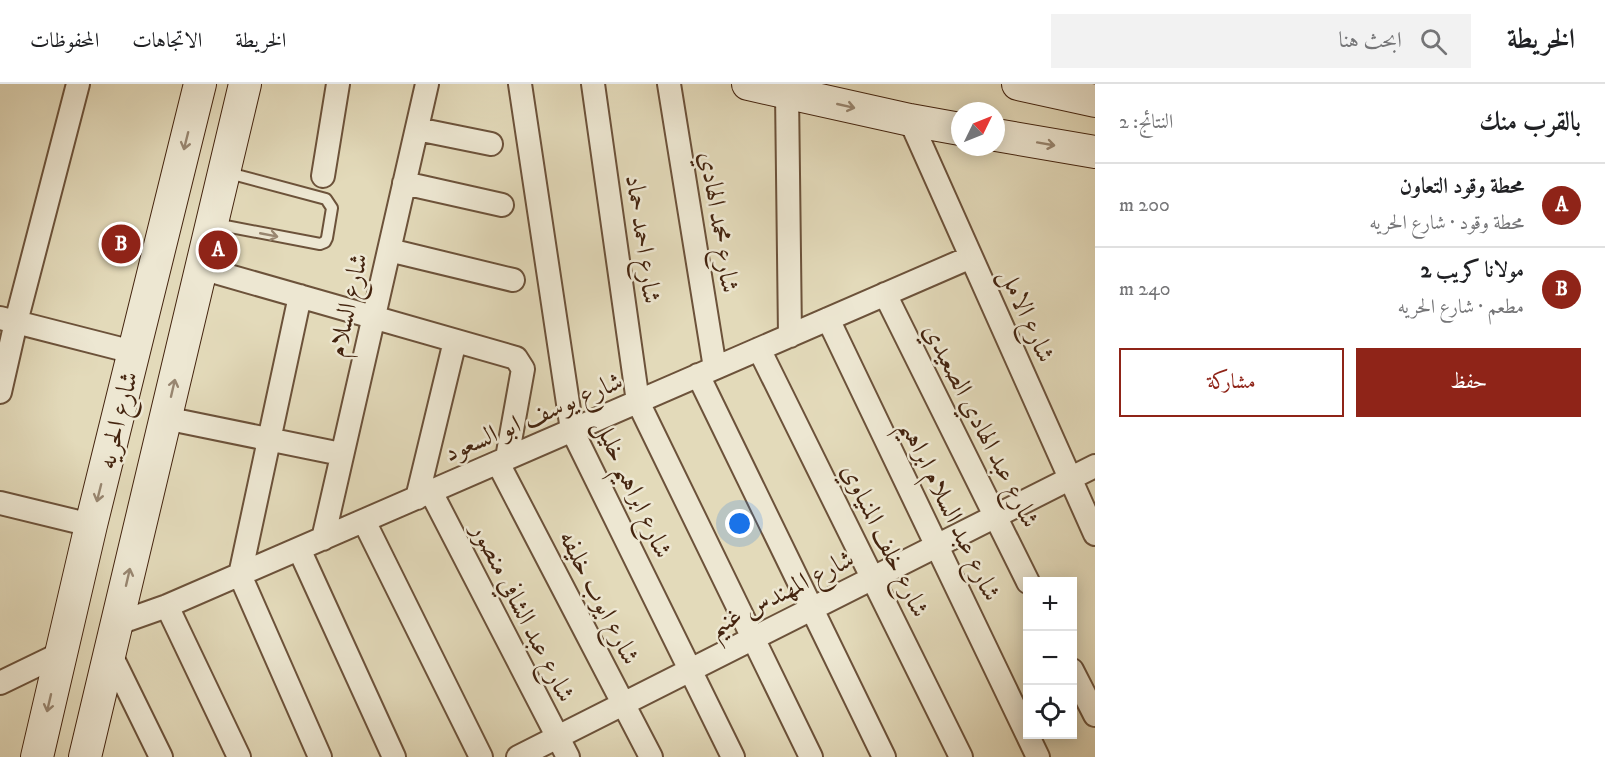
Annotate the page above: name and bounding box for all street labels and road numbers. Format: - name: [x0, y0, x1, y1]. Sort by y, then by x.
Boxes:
- street label: شارع محمد الهادي: [687, 149, 746, 296]
- street label: شارع احمد حماد: [613, 173, 668, 306]
- street label: شارع السلام: [321, 250, 381, 362]
- street label: شارع الامل: [988, 263, 1062, 370]
- street label: شارع عبد الهادي الصعيدي: [911, 318, 1046, 535]
- street label: شارع يوسف ابو السعود: [439, 365, 630, 474]
- street label: شارع الحريه: [90, 368, 150, 474]
- street label: شارع ابراهيم خليل: [579, 414, 679, 567]
- street label: شارع عبد السلام ابراهيم: [884, 415, 1008, 610]
- street label: شارع خلف المنياوي: [830, 458, 936, 625]
- street label: شارع عبد الشافي منصور: [458, 515, 582, 710]
- street label: شارع ايوب خليفه: [547, 525, 647, 672]
- street label: شارع المهندس غنيم: [703, 543, 864, 651]

